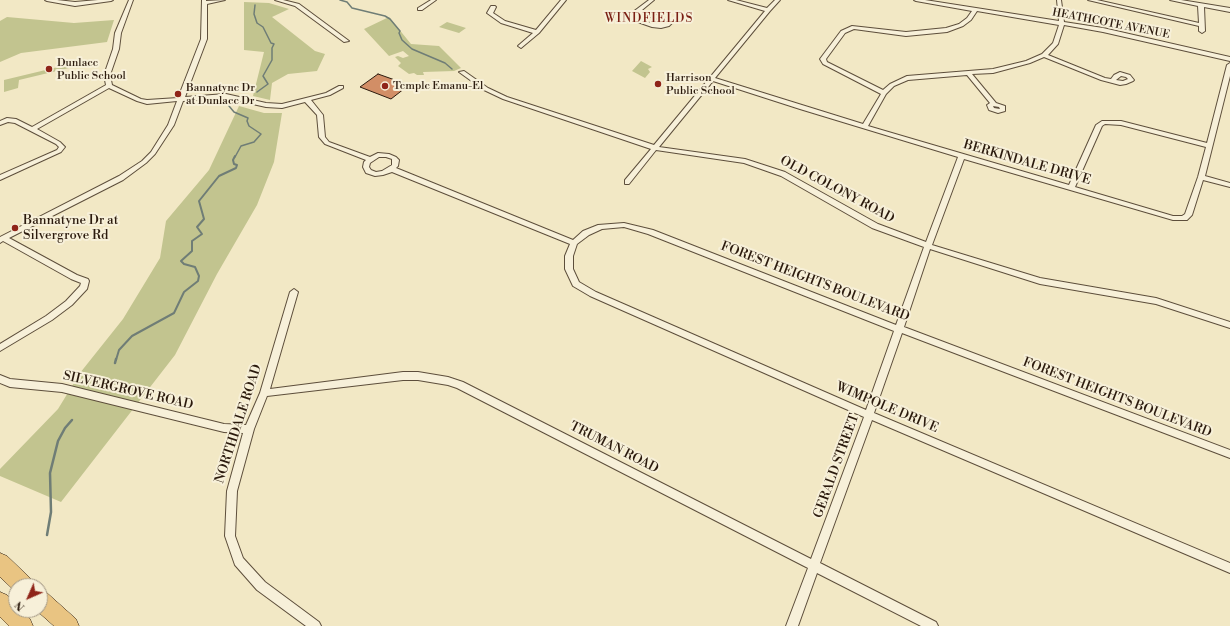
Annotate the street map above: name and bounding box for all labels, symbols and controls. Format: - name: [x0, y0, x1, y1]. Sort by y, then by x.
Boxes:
- street label: HEATHCOTE AVENUE: [1051, 6, 1171, 42]
- district label: WINDFIELDS: [605, 12, 693, 26]
- place label: Dunlace Public School: [57, 56, 126, 82]
- marker: Dunlace Public School: [44, 64, 54, 74]
- place label: Harrison Public School: [666, 71, 735, 97]
- place label: Temple Emanu-El: [393, 79, 483, 93]
- marker: Harrison Public School: [653, 79, 663, 89]
- place label: Bannatyne Dr at Dunlace Dr: [186, 81, 255, 107]
- marker: Temple Emanu-El: [380, 81, 390, 91]
- marker: Bannatyne Dr at Dunlace Dr: [173, 89, 183, 99]
- street label: BERKINDALE DRIVE: [961, 137, 1093, 189]
- street label: OLD COLONY ROAD: [777, 153, 897, 227]
- place label: Bannatyne Dr at Silvergrove Rd: [23, 213, 118, 244]
- marker: Bannatyne Dr at Silvergrove Rd: [10, 223, 20, 233]
- street label: FOREST HEIGHTS BOULEVARD: [718, 239, 912, 325]
- street label: FOREST HEIGHTS BOULEVARD: [1020, 355, 1214, 441]
- street label: NORTHDALE ROAD: [212, 363, 266, 485]
- street label: SILVERGROVE ROAD: [61, 368, 195, 414]
- street label: WIMPOLE DRIVE: [833, 379, 941, 437]
- street label: GERALD STREET: [811, 412, 863, 520]
- street label: TRUMAN ROAD: [567, 419, 661, 477]
- north arrow: [8, 578, 48, 618]
- text: N: [12, 598, 28, 614]

